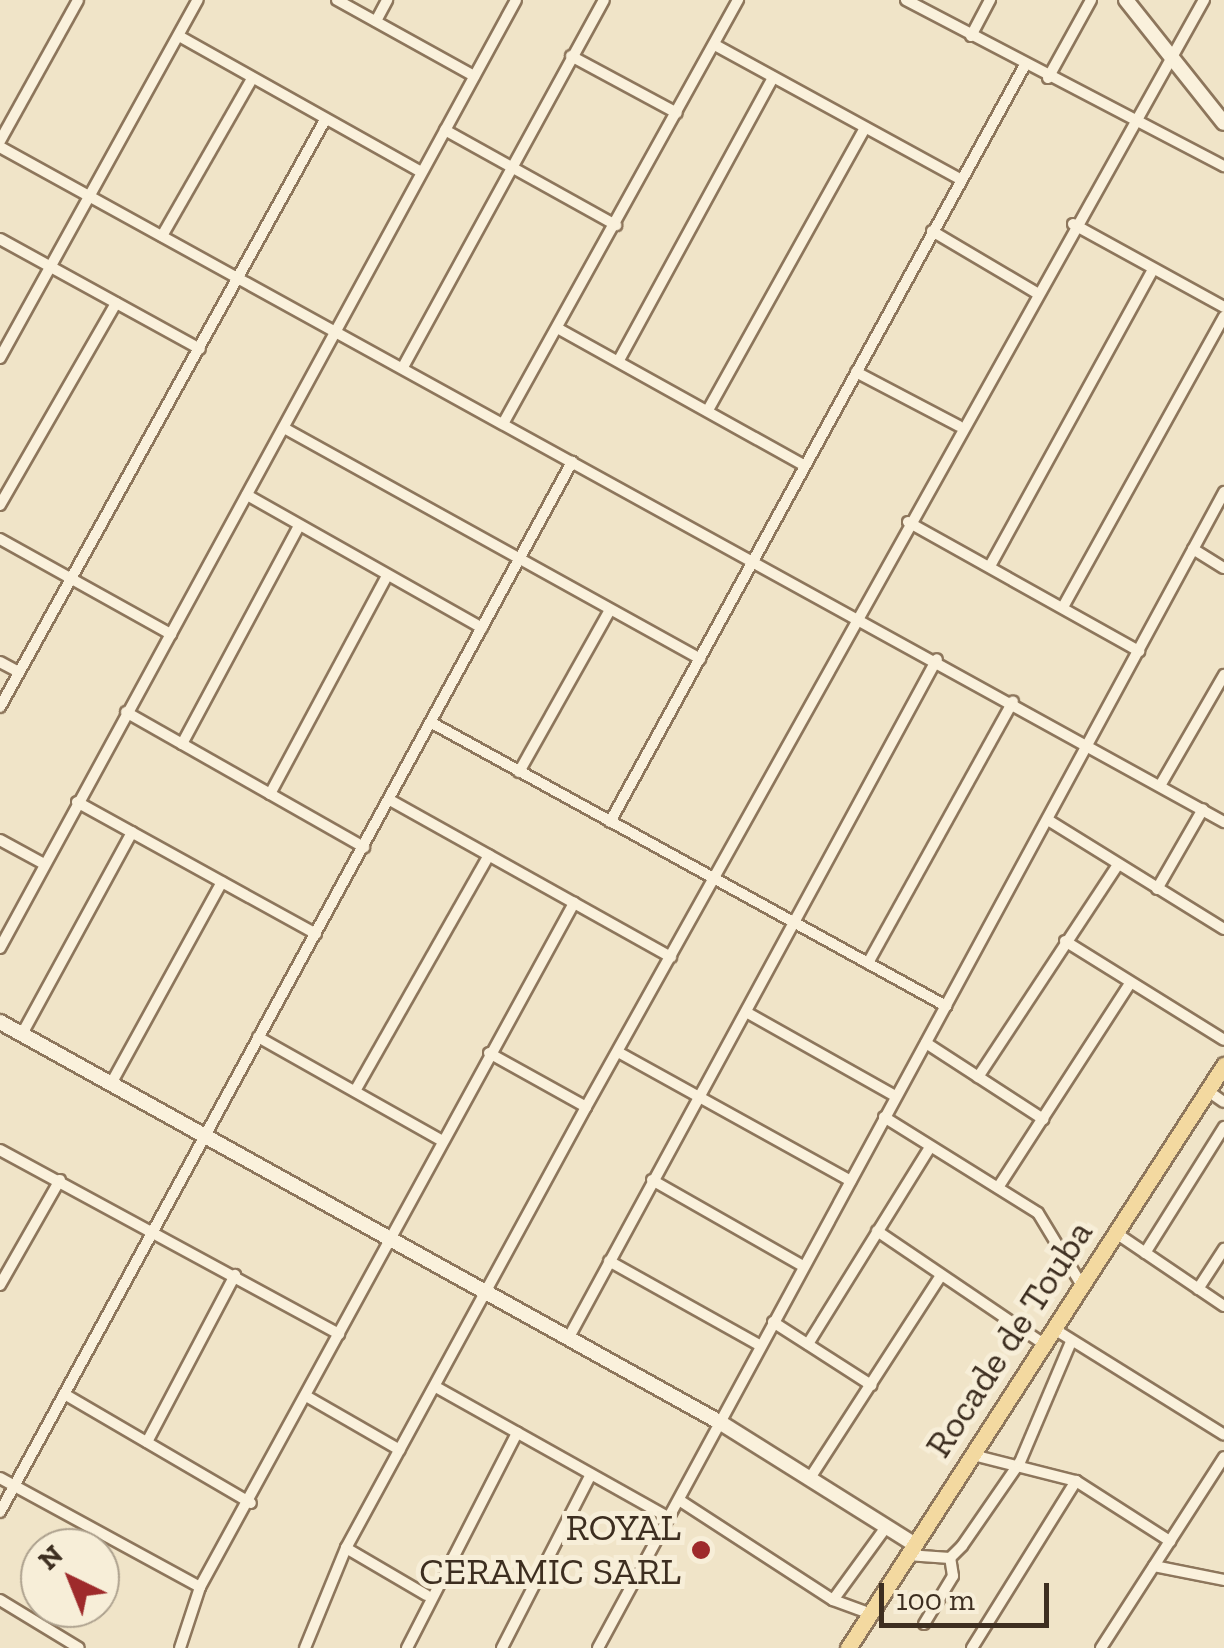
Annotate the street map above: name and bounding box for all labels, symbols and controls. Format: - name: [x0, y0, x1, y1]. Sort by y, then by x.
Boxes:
- street label: Rocade de Touba: [915, 1212, 1103, 1466]
- place label: ROYAL CERAMIC SARL: [419, 1505, 681, 1595]
- north arrow: [20, 1528, 120, 1628]
- text: N: [32, 1538, 70, 1576]
- marker: ROYAL CERAMIC SARL: [690, 1539, 712, 1561]
- scale bar: [884, 1563, 1054, 1625]
- text: 100 m: [896, 1582, 975, 1618]

